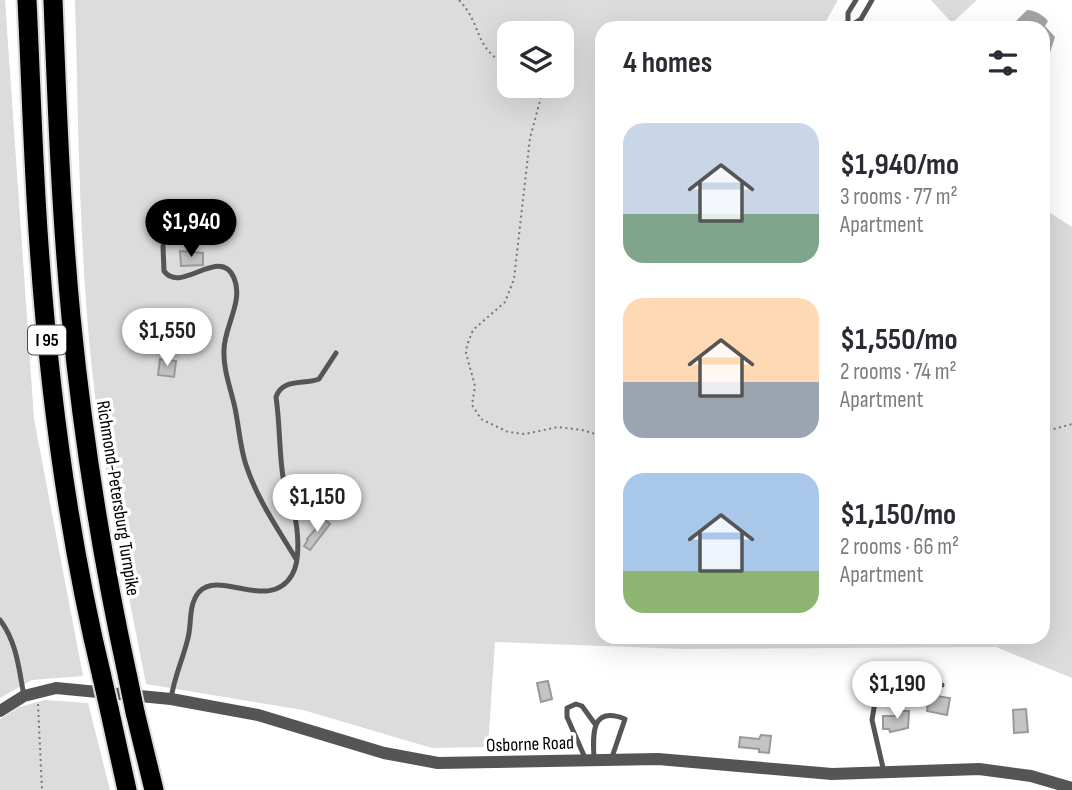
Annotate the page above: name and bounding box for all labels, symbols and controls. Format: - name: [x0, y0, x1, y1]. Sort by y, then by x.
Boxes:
- map controls: [497, 21, 574, 98]
- button: layers: [497, 21, 574, 98]
- icon: filters: [984, 44, 1022, 82]
- text: 4 homes: [623, 45, 712, 81]
- text: $1,940/mo: [840, 147, 959, 183]
- icon: home: [679, 151, 763, 235]
- text: 3 rooms · 77 m²: [840, 183, 958, 211]
- pin: $1,940: [134, 200, 248, 259]
- text: $1,940: [161, 208, 221, 236]
- text: Apartment: [840, 211, 924, 239]
- pin: $1,550: [110, 308, 224, 368]
- text: $1,550: [138, 317, 196, 345]
- text: $1,550/mo: [840, 322, 958, 358]
- road number: I 95: [28, 326, 66, 354]
- icon: home: [679, 326, 763, 410]
- text: 2 rooms · 74 m²: [840, 358, 957, 386]
- text: Apartment: [840, 386, 924, 414]
- street label: Richmond-Petersburg Turnpike: [91, 399, 144, 597]
- pin: $1,150: [260, 475, 374, 534]
- text: $1,150: [289, 483, 345, 511]
- text: $1,150/mo: [840, 497, 956, 533]
- icon: home: [679, 501, 763, 585]
- text: 2 rooms · 66 m²: [840, 533, 959, 561]
- text: Apartment: [840, 561, 924, 589]
- pin: $1,190: [840, 662, 954, 721]
- text: $1,190: [868, 670, 926, 698]
- street label: Osborne Road: [486, 731, 574, 758]

